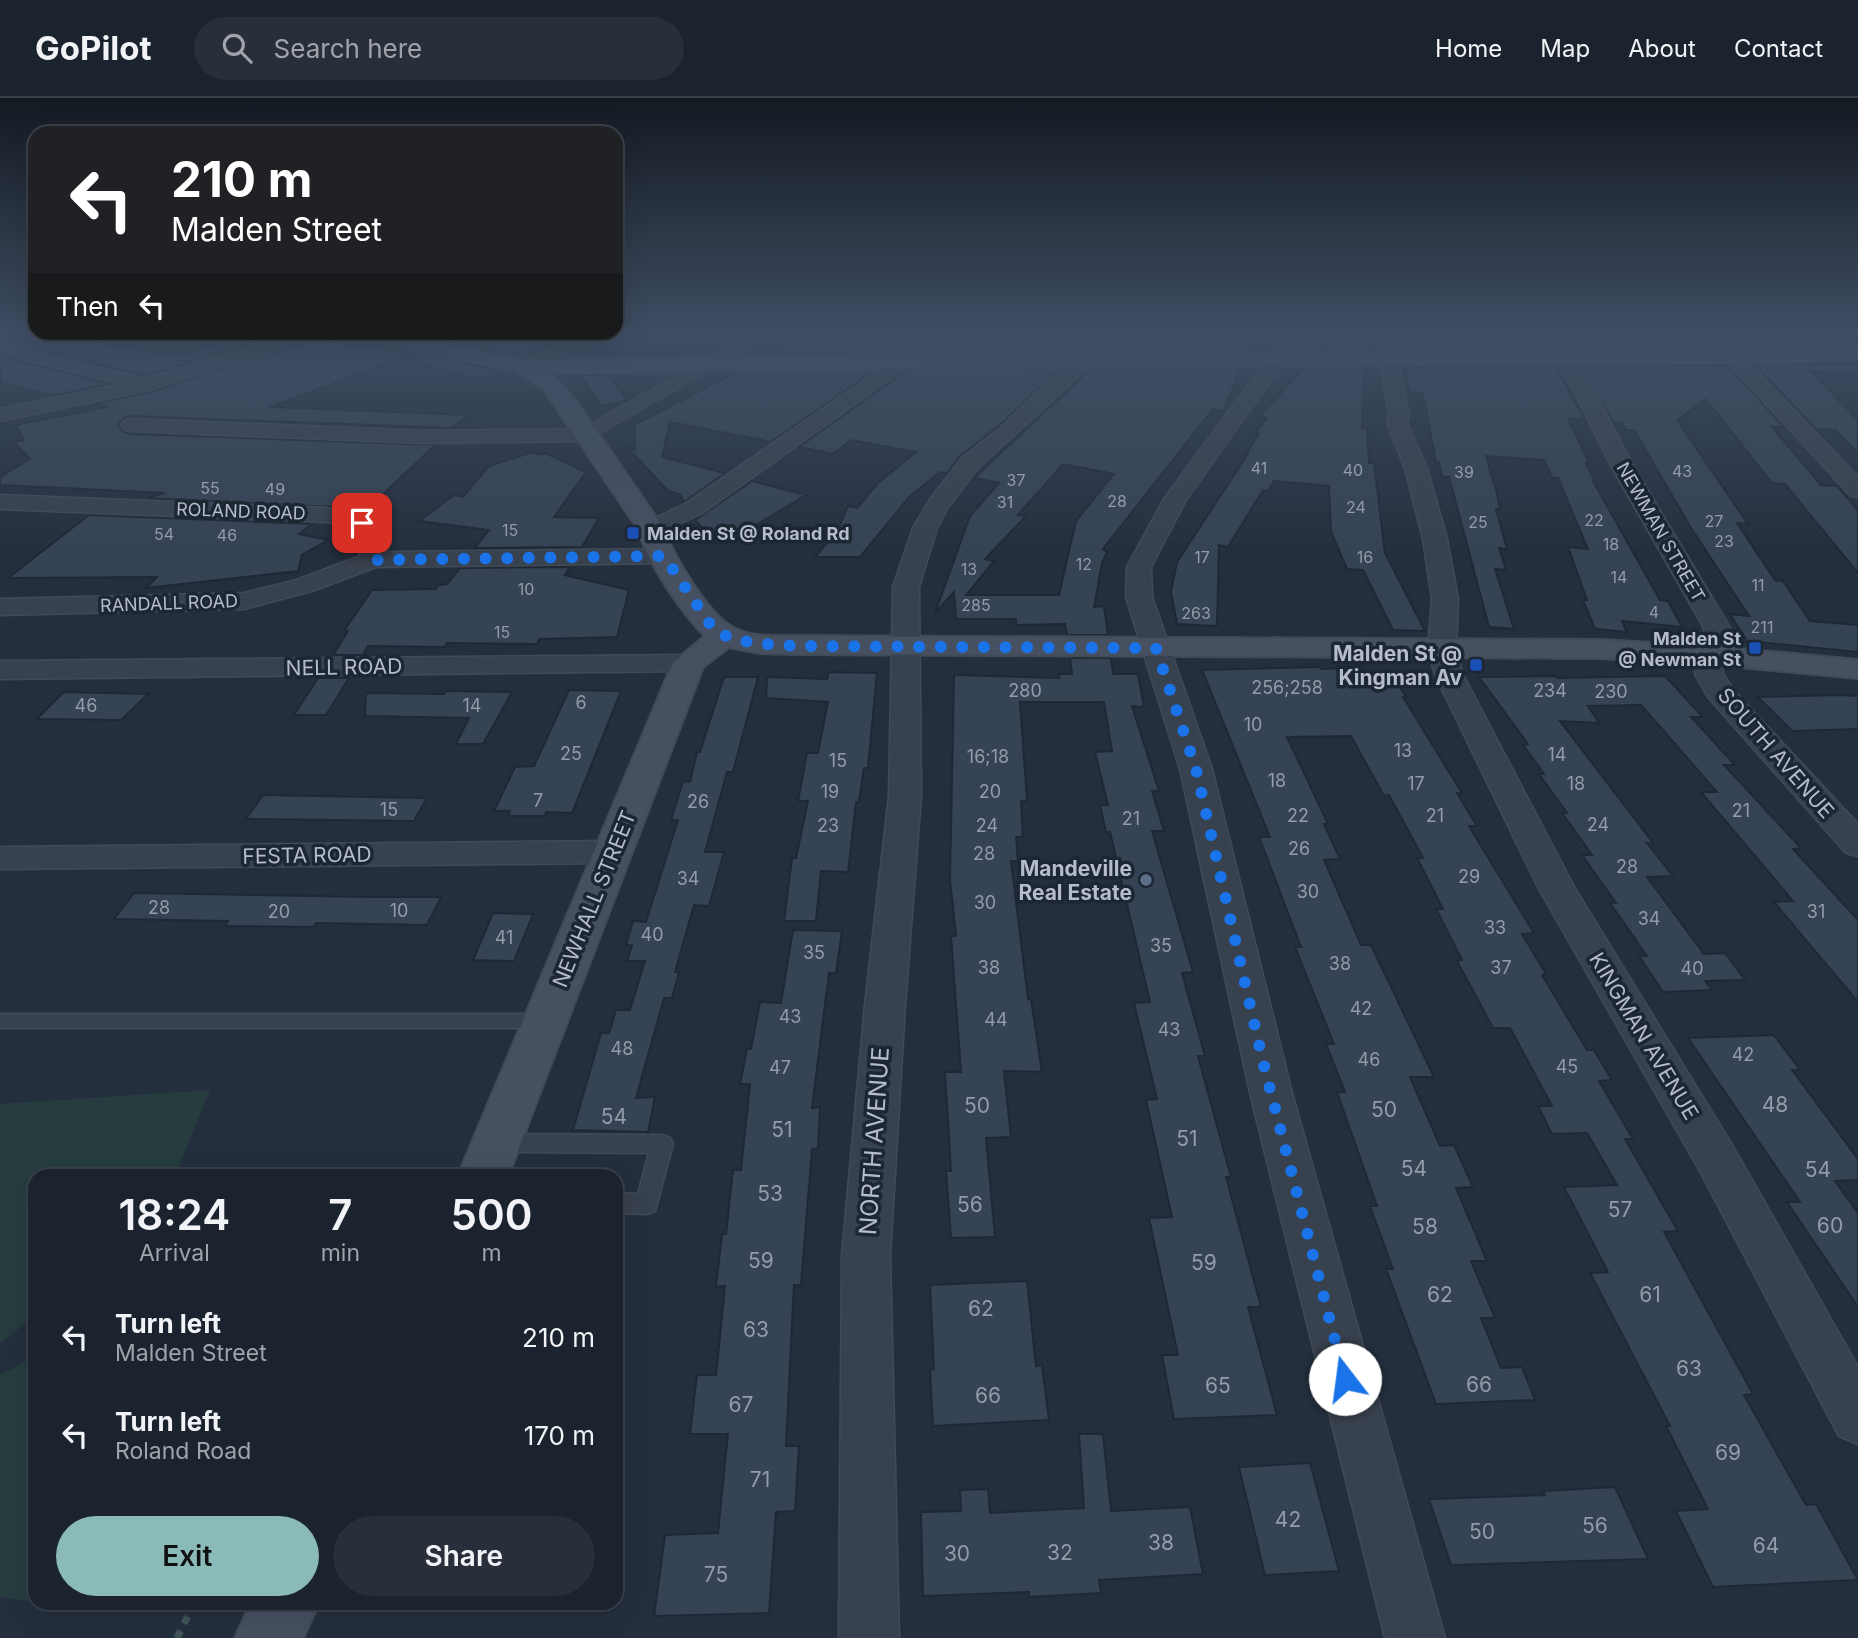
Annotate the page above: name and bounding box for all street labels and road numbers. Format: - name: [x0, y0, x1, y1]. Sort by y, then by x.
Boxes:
- street label: NEWMAN STREET: [1613, 459, 1709, 605]
- street label: ROLAND ROAD: [176, 498, 306, 524]
- street label: RANDALL ROAD: [100, 590, 238, 616]
- street label: NELL ROAD: [285, 653, 403, 681]
- street label: SOUTH AVENUE: [1713, 683, 1839, 823]
- street label: NEWHALL STREET: [547, 807, 641, 991]
- street label: FESTA ROAD: [242, 841, 372, 869]
- street label: KINGMAN AVENUE: [1584, 948, 1704, 1124]
- street label: NORTH AVENUE: [853, 1046, 895, 1236]

